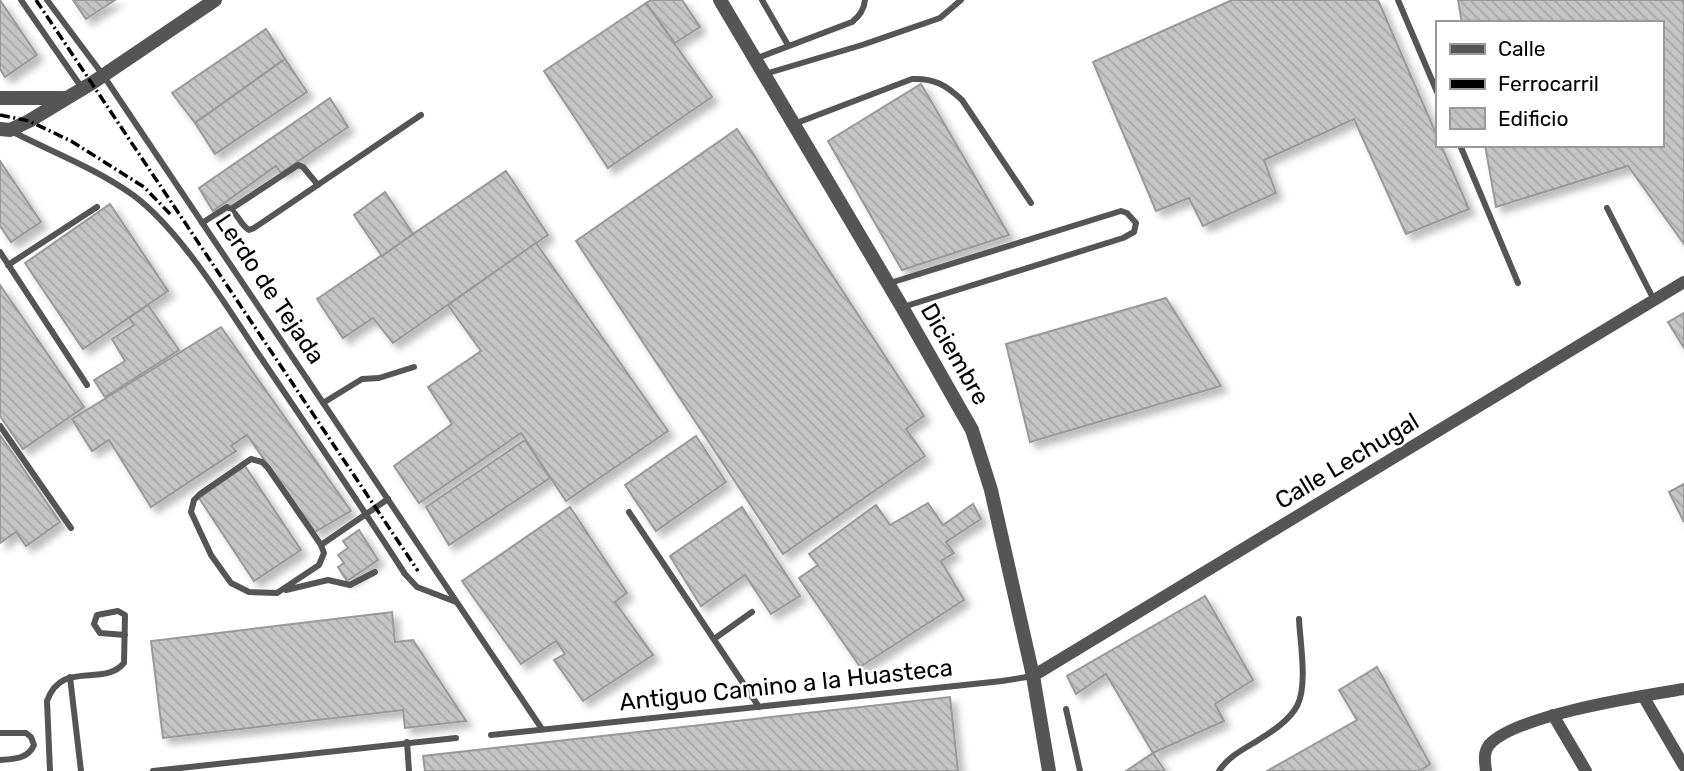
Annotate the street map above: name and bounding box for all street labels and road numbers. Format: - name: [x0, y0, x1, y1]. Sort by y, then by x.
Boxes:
- street label: Lerdo de Tejada: [210, 209, 330, 369]
- street label: Diciembre: [915, 298, 995, 410]
- street label: Calle Lechugal: [1270, 407, 1424, 515]
- street label: Antiguo Camino a la Huasteca: [618, 654, 954, 716]

